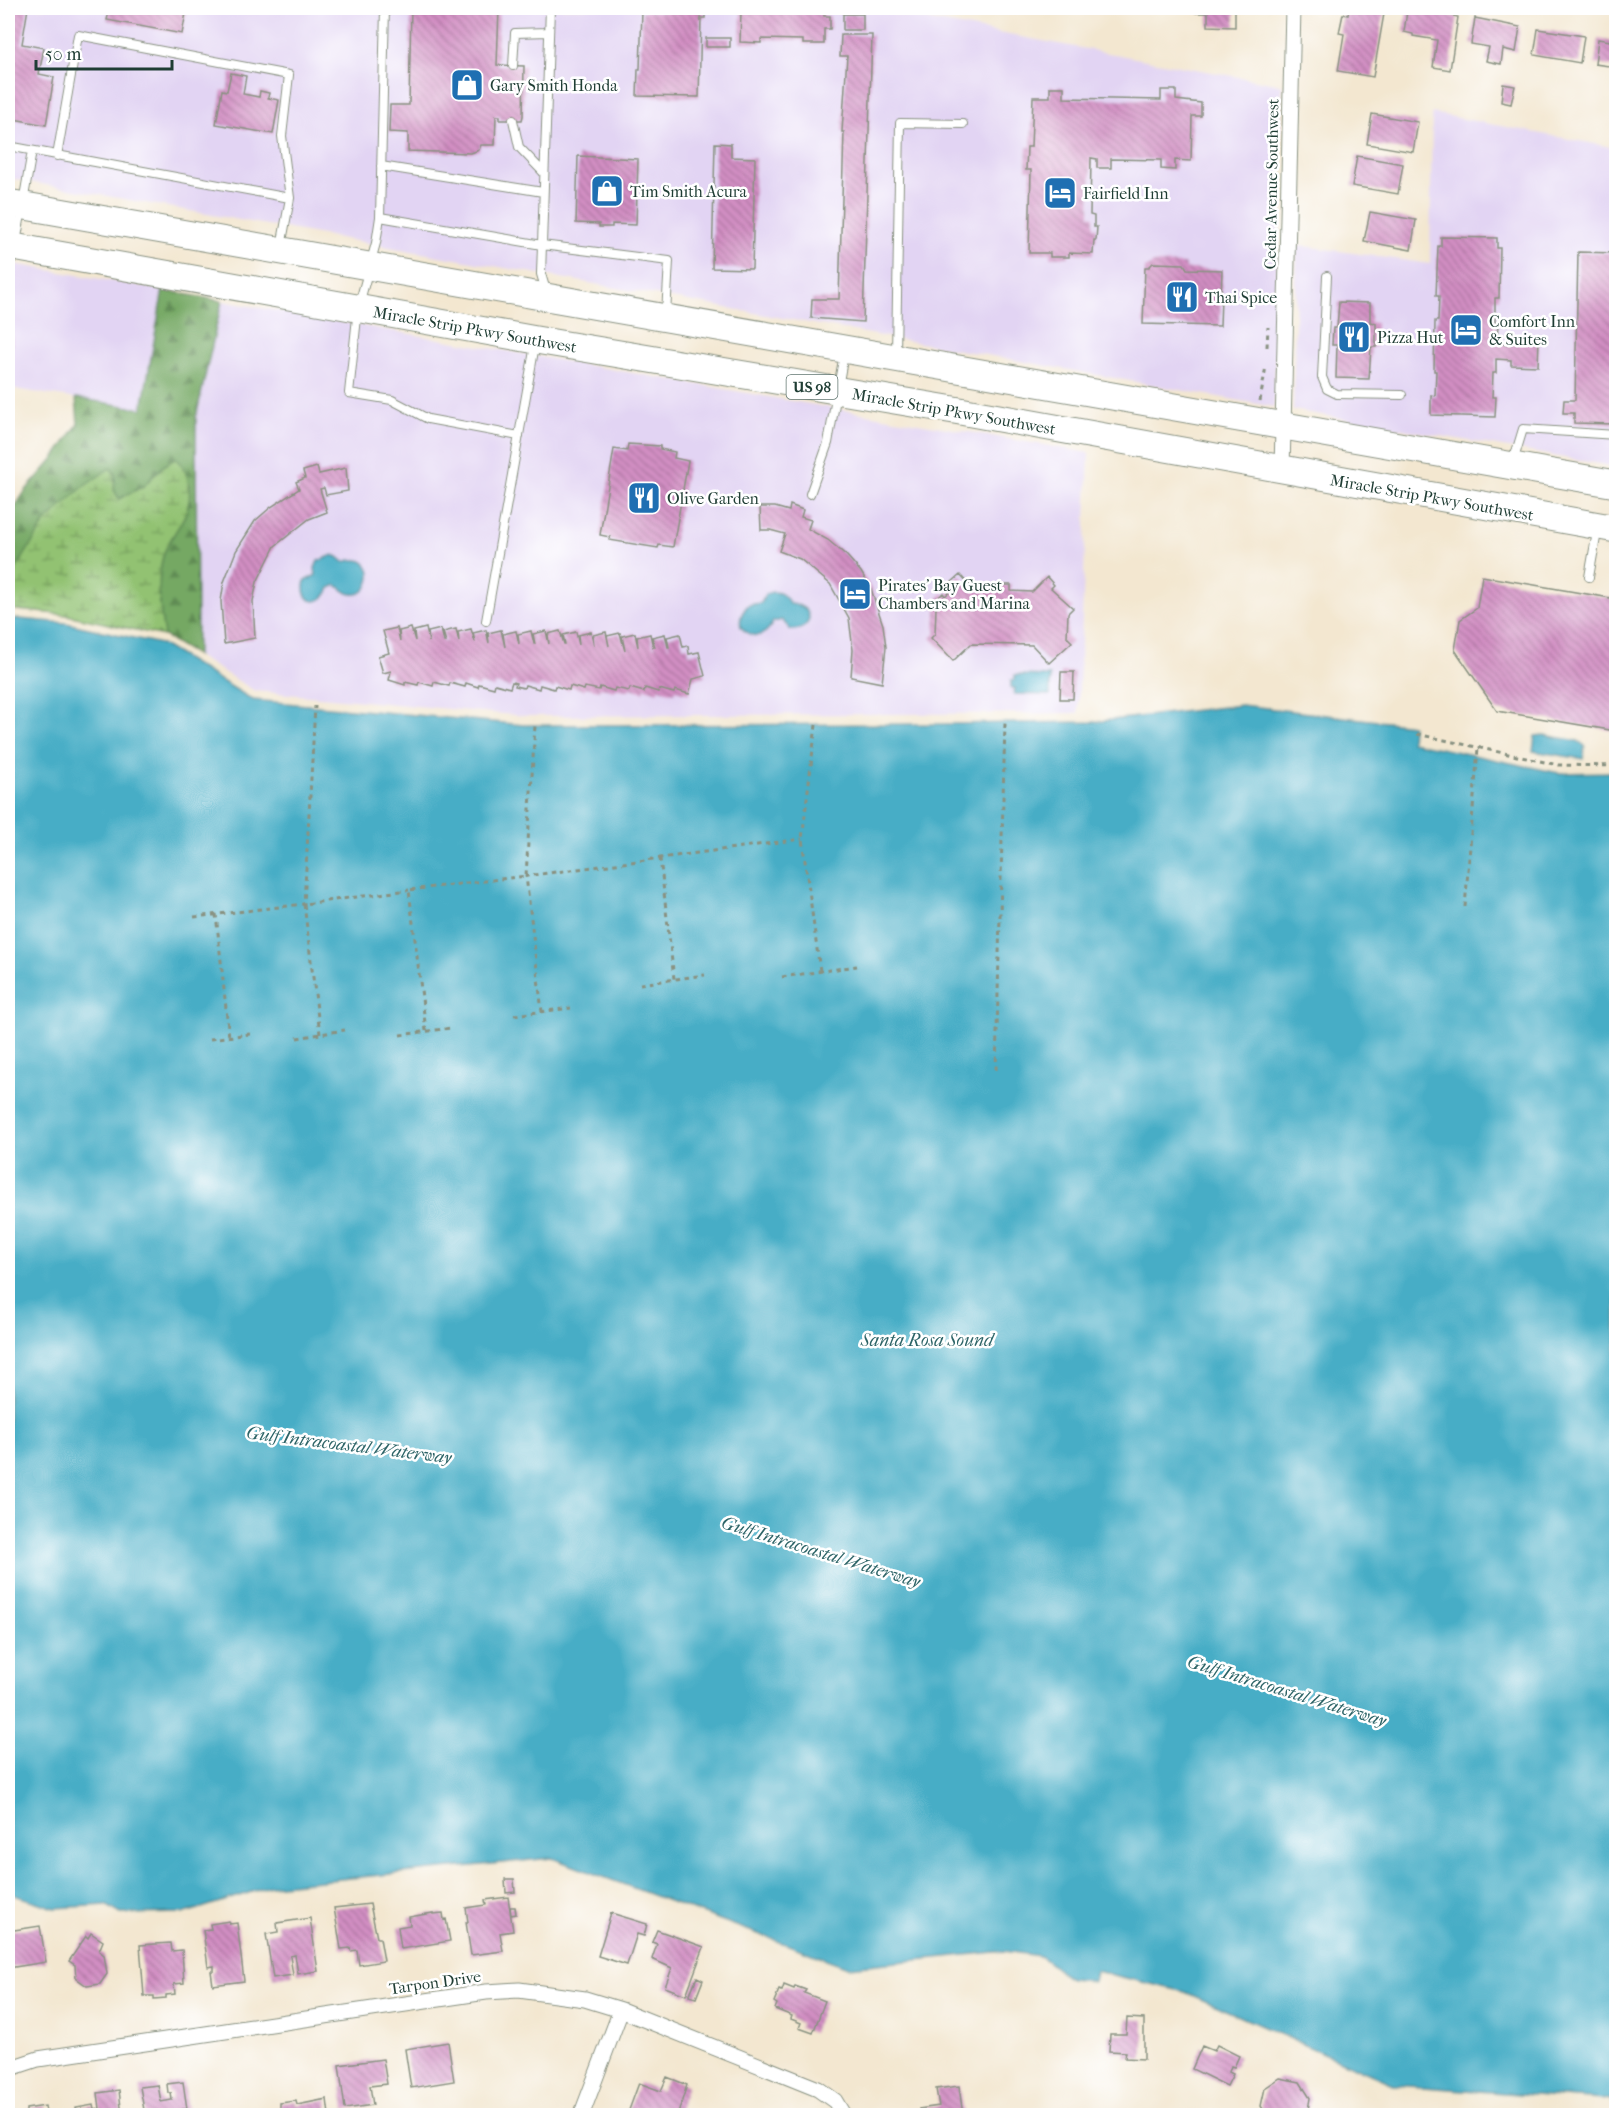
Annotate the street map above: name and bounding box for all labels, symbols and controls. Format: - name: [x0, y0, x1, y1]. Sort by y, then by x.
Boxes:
- scale bar: [36, 33, 172, 71]
- text: 50 m: [45, 44, 82, 65]
- shop icon: Gary Smith Honda: [449, 67, 485, 103]
- place label: Gary Smith Honda: [490, 76, 618, 95]
- street label: Cedar Avenue Southwest: [1261, 98, 1282, 270]
- shop icon: Tim Smith Acura: [589, 173, 625, 209]
- hotel icon: Fairfield Inn: [1042, 175, 1078, 211]
- place label: Tim Smith Acura: [630, 182, 748, 201]
- place label: Fairfield Inn: [1083, 184, 1169, 203]
- restaurant icon: Thai Spice: [1164, 279, 1200, 315]
- place label: Thai Spice: [1205, 288, 1277, 307]
- street label: Miracle Strip Pkwy Southwest: [372, 302, 578, 357]
- hotel icon: Comfort Inn & Suites: [1448, 312, 1484, 348]
- place label: Comfort Inn & Suites: [1489, 312, 1576, 349]
- restaurant icon: Pizza Hut: [1336, 319, 1372, 355]
- place label: Pizza Hut: [1377, 328, 1444, 347]
- road number: US 98: [786, 375, 838, 399]
- street label: Miracle Strip Pkwy Southwest: [851, 384, 1057, 439]
- street label: Miracle Strip Pkwy Southwest: [1329, 470, 1535, 525]
- restaurant icon: Olive Garden: [626, 480, 662, 516]
- place label: Olive Garden: [667, 489, 760, 508]
- hotel icon: Pirates' Bay Guest Chambers and Marina: [837, 576, 873, 612]
- place label: Pirates' Bay Guest Chambers and Marina: [878, 576, 1030, 613]
- water label: Santa Rosa Sound: [860, 1330, 996, 1351]
- water label: Gulf Intracoastal Waterway: [245, 1422, 453, 1469]
- water label: Gulf Intracoastal Waterway: [719, 1512, 923, 1593]
- water label: Gulf Intracoastal Waterway: [1185, 1651, 1389, 1732]
- street label: Tarpon Drive: [388, 1967, 482, 1998]

